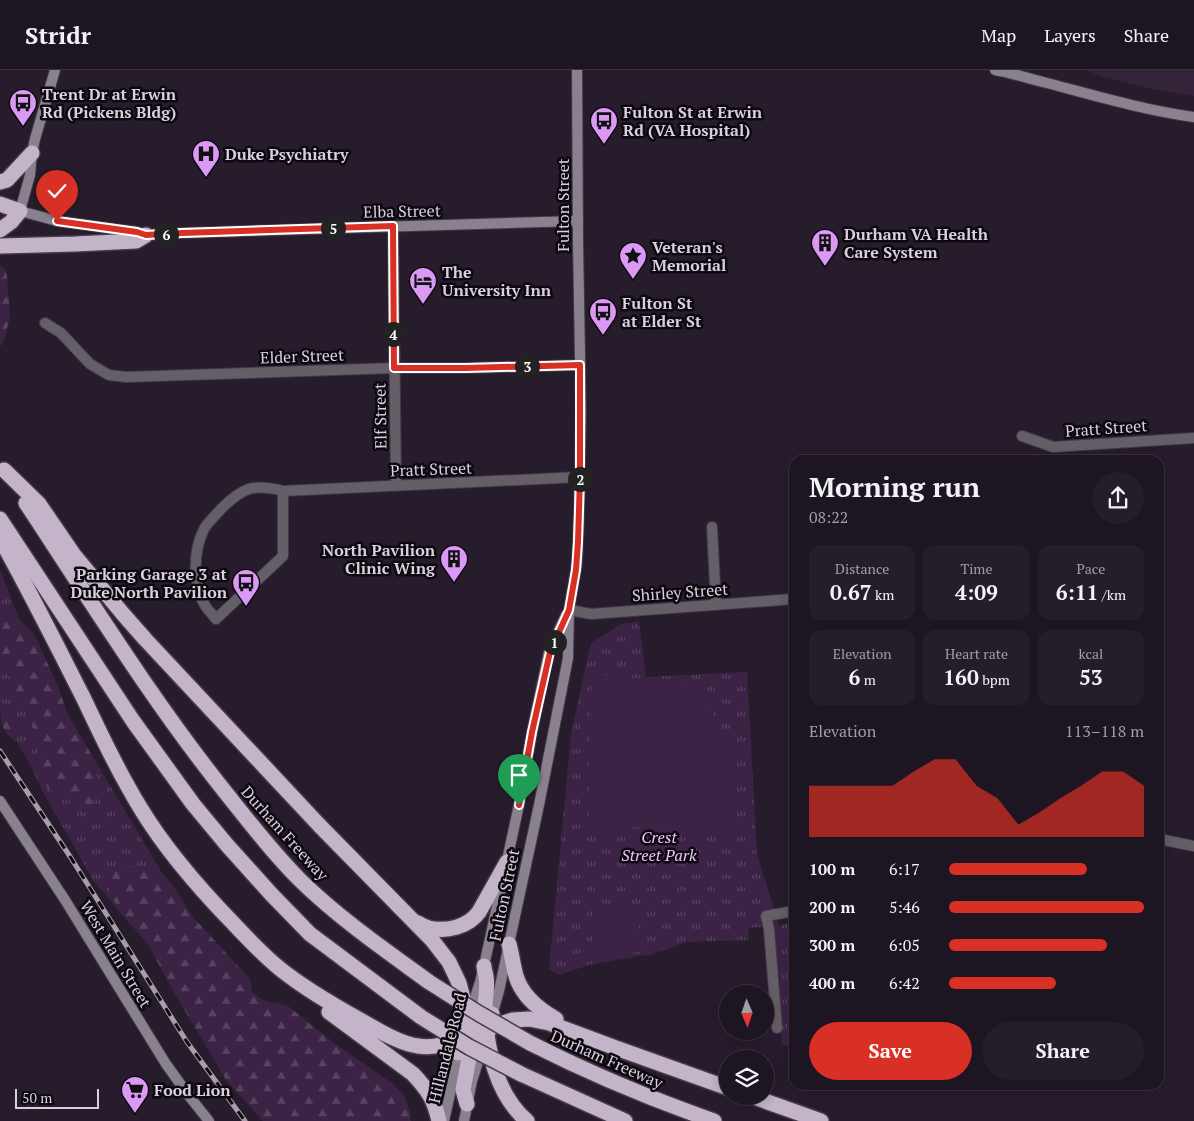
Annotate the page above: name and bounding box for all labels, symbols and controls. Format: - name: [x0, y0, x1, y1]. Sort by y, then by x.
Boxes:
- text: Stridr: [25, 19, 91, 51]
- text: Map: [981, 23, 1016, 47]
- text: Layers: [1044, 23, 1096, 47]
- text: Share: [1124, 23, 1169, 47]
- place label: Trent Dr at Erwin Rd (Pickens Bldg): [42, 83, 177, 123]
- bus stop icon: Trent Dr at Erwin Rd (Pickens Bldg): [8, 88, 38, 127]
- place label: Fulton St at Erwin Rd (VA Hospital): [623, 101, 763, 141]
- bus stop icon: Fulton St at Erwin Rd (VA Hospital): [589, 106, 619, 145]
- hospital icon: Duke Psychiatry: [191, 139, 221, 178]
- place label: Duke Psychiatry: [225, 143, 349, 165]
- street label: Fulton Street: [552, 158, 574, 252]
- pin: [36, 170, 78, 221]
- icon: check: [43, 177, 71, 205]
- street label: Elba Street: [363, 199, 441, 223]
- pin: 5: [320, 216, 346, 240]
- text: 5: [330, 219, 337, 238]
- pin: 6: [154, 222, 178, 246]
- place label: Durham VA Health Care System: [844, 223, 989, 263]
- text: 6: [163, 225, 170, 244]
- building icon: Durham VA Health Care System: [810, 228, 840, 267]
- place label: Veteran's Memorial: [652, 236, 726, 276]
- place icon: Veteran's Memorial: [618, 241, 648, 280]
- place label: The University Inn: [442, 261, 552, 301]
- hotel icon: The University Inn: [408, 266, 438, 305]
- place label: Fulton St at Elder St: [622, 292, 702, 332]
- bus stop icon: Fulton St at Elder St: [588, 297, 618, 336]
- pin: 4: [380, 322, 406, 346]
- text: 4: [390, 325, 397, 344]
- street label: Elder Street: [260, 344, 344, 368]
- pin: 3: [514, 354, 540, 378]
- text: 3: [524, 357, 531, 376]
- street label: Elf Street: [368, 383, 392, 449]
- street label: Pratt Street: [1064, 414, 1148, 442]
- street label: Pratt Street: [390, 457, 473, 481]
- pin: 2: [568, 466, 592, 492]
- text: Morning run: [809, 468, 980, 505]
- text: 2: [577, 470, 584, 489]
- button: share: [1092, 472, 1144, 524]
- text: 08:22: [809, 506, 848, 528]
- place label: North Pavilion Clinic Wing: [322, 539, 436, 579]
- building icon: North Pavilion Clinic Wing: [439, 544, 469, 583]
- text: Distance: [835, 559, 889, 578]
- text: Time: [960, 559, 993, 578]
- text: Pace: [1076, 559, 1105, 578]
- place label: Parking Garage 3 at Duke North Pavilion: [70, 563, 228, 603]
- bus stop icon: Parking Garage 3 at Duke North Pavilion: [231, 568, 261, 607]
- street label: Shirley Street: [631, 578, 729, 606]
- text: 0.67: [830, 578, 872, 606]
- text: 4:09: [955, 578, 998, 606]
- text: 6:11: [1056, 578, 1098, 606]
- text: km: [872, 585, 894, 604]
- text: /km: [1098, 585, 1126, 604]
- pin: 1: [542, 630, 566, 654]
- text: 1: [551, 633, 558, 652]
- text: Elevation: [833, 644, 892, 663]
- text: Heart rate: [945, 644, 1008, 663]
- text: kcal: [1078, 644, 1103, 663]
- text: 6: [848, 663, 860, 691]
- text: 160: [943, 663, 979, 691]
- text: 53: [1079, 663, 1103, 691]
- text: m: [860, 670, 876, 689]
- text: bpm: [979, 670, 1010, 689]
- text: Elevation: [809, 720, 876, 742]
- text: 113–118 m: [1065, 720, 1144, 742]
- pin: [498, 754, 540, 805]
- icon: arrive: [505, 761, 533, 789]
- street label: Durham Freeway: [236, 781, 334, 886]
- park label: Crest Street Park: [621, 826, 697, 866]
- street label: Fulton Street: [484, 847, 524, 943]
- text: 100 m: [809, 858, 855, 880]
- text: 6:17: [889, 858, 920, 880]
- street label: West Main Street: [75, 896, 157, 1012]
- text: 200 m: [809, 896, 855, 918]
- text: 5:46: [889, 896, 920, 918]
- text: 300 m: [809, 934, 855, 956]
- text: 6:05: [889, 934, 920, 956]
- text: 400 m: [809, 972, 855, 994]
- text: 6:42: [889, 972, 920, 994]
- north arrow: [719, 985, 774, 1040]
- map controls: [719, 985, 774, 1105]
- street label: Hillandale Road: [423, 990, 471, 1106]
- button: Save: [809, 1022, 972, 1080]
- button: Share: [982, 1022, 1144, 1080]
- street label: Durham Freeway: [547, 1024, 667, 1094]
- button: layers: [719, 1050, 774, 1105]
- supermarket icon: Food Lion: [120, 1075, 150, 1114]
- place label: Food Lion: [154, 1079, 231, 1101]
- scale bar: [15, 1086, 99, 1109]
- text: 50 m: [22, 1088, 52, 1107]

